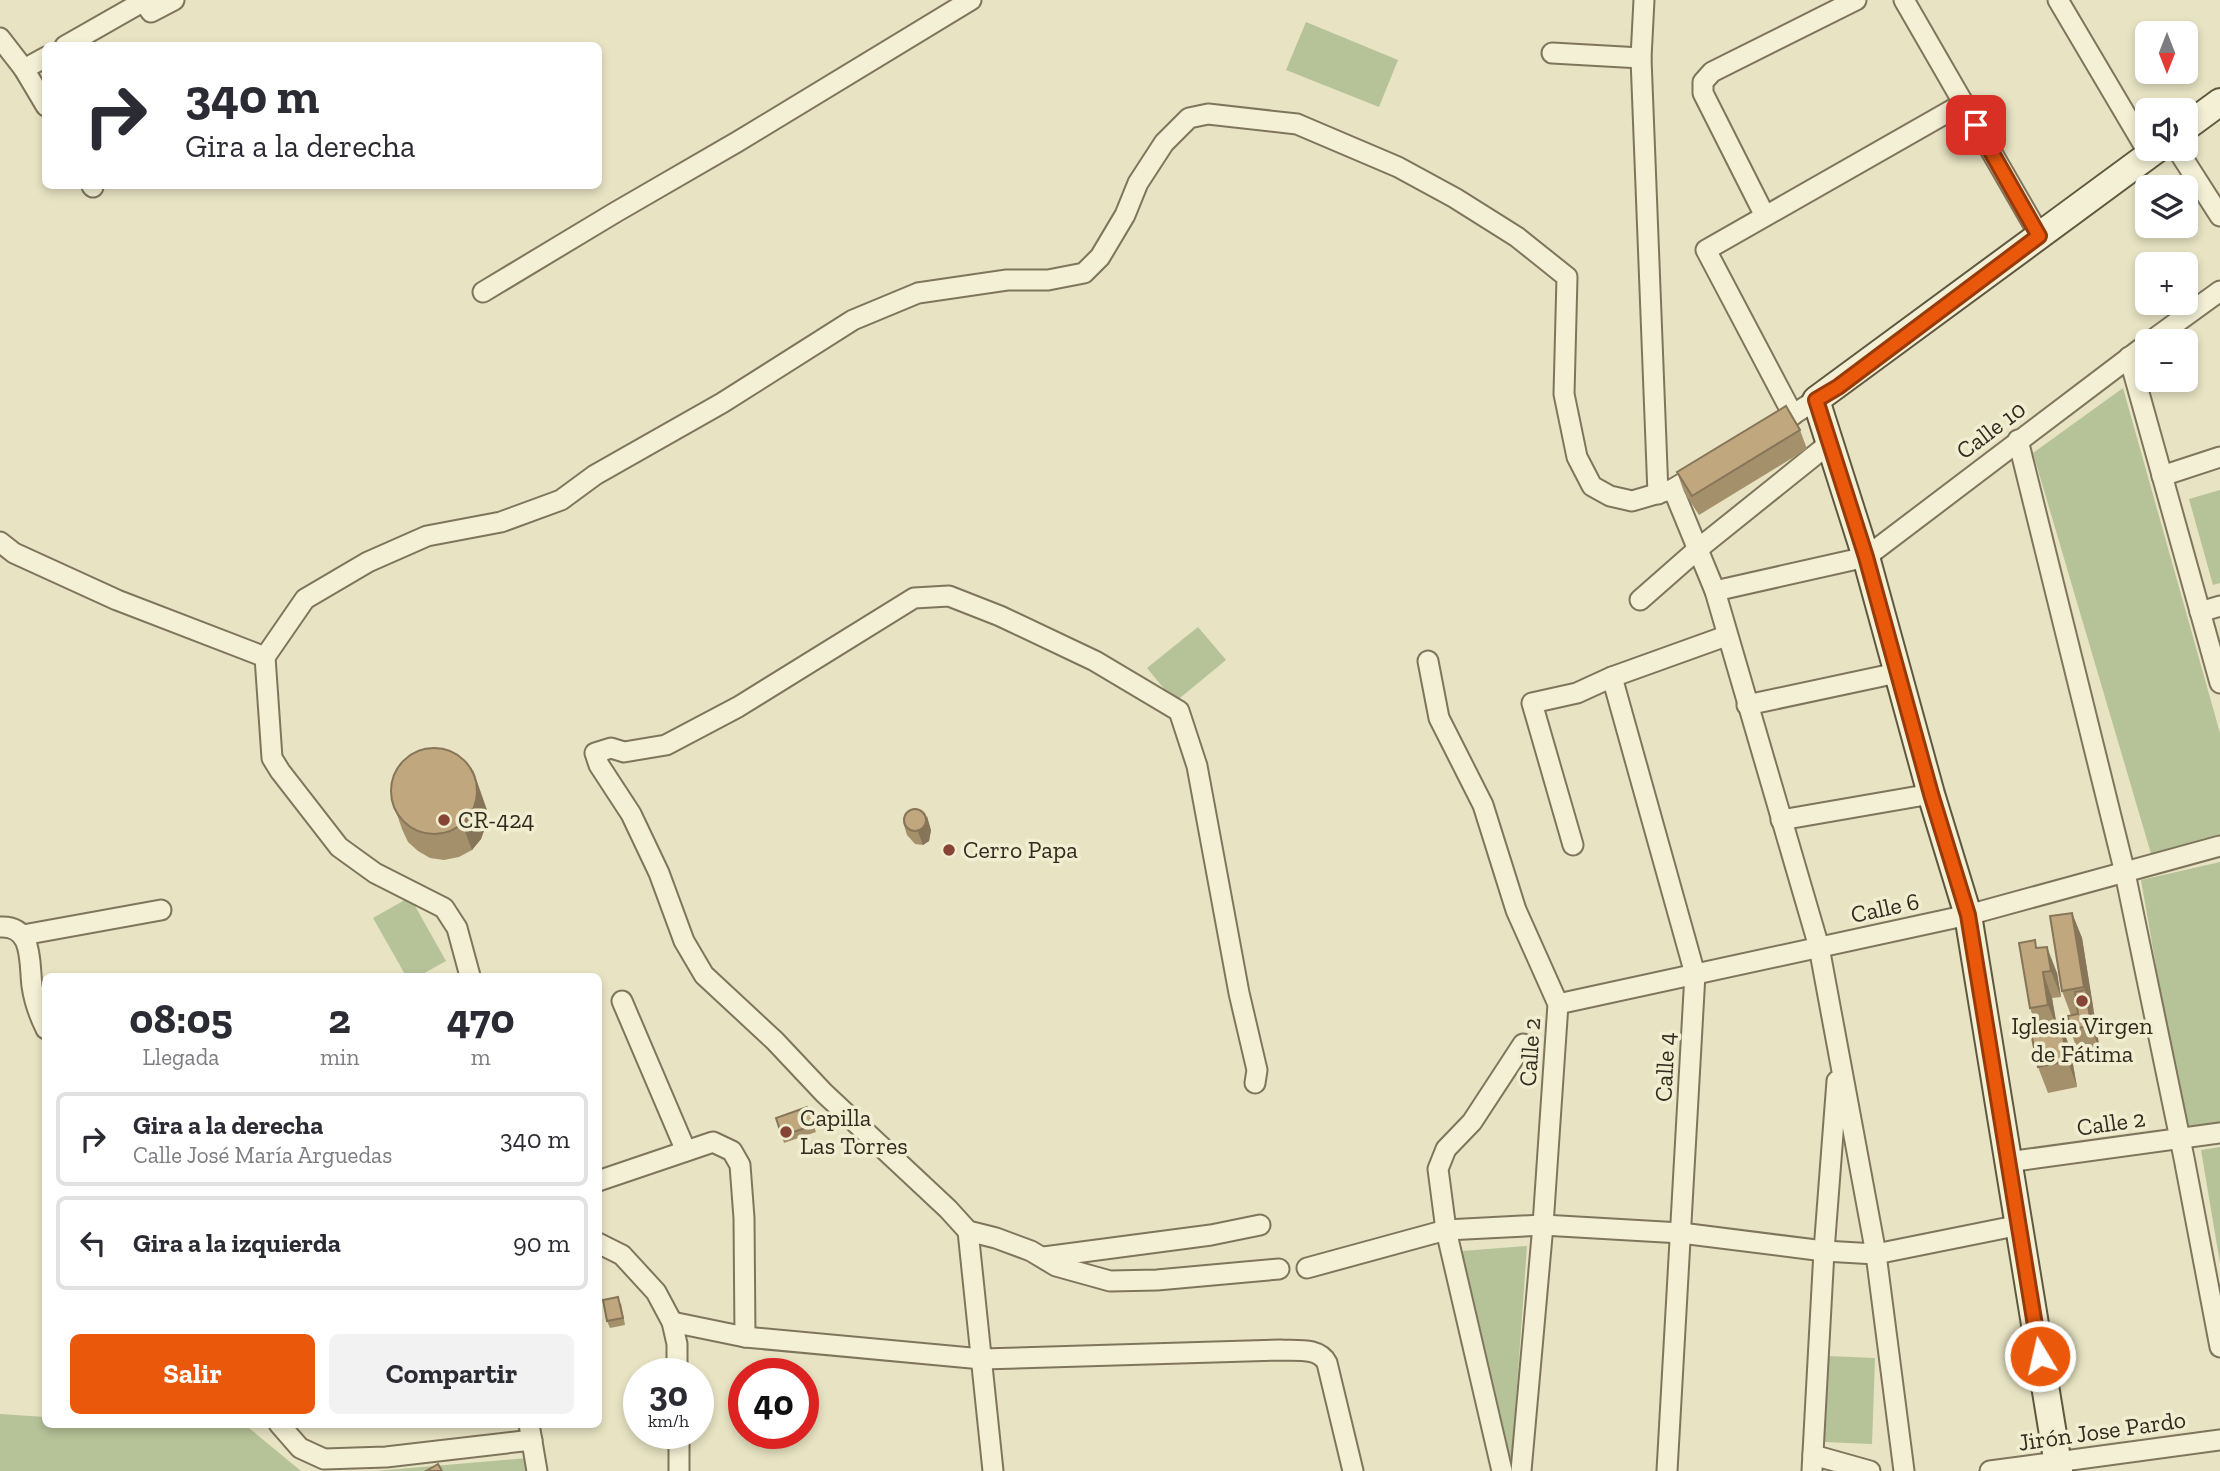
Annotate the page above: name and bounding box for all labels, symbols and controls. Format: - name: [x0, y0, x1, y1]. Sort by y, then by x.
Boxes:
- north arrow: [2135, 21, 2198, 84]
- map controls: [2135, 21, 2198, 392]
- text: 340 m: [185, 67, 319, 126]
- icon: right: [70, 70, 161, 161]
- pin: [1946, 95, 2006, 155]
- button: sound: [2135, 98, 2198, 161]
- icon: arrive: [1957, 106, 1995, 144]
- text: Gira a la derecha: [185, 127, 415, 165]
- button: layers: [2135, 175, 2198, 238]
- button: +: [2135, 252, 2198, 315]
- button: −: [2135, 329, 2198, 392]
- street label: Calle 10: [1950, 394, 2031, 465]
- place label: CR-424: [458, 805, 535, 834]
- marker: CR-424: [436, 812, 452, 828]
- place label: Cerro Papa: [963, 835, 1078, 864]
- marker: Cerro Papa: [941, 842, 957, 858]
- street label: Calle 6: [1848, 886, 1922, 929]
- text: 08:05: [129, 993, 233, 1044]
- text: 2: [328, 993, 351, 1044]
- text: 470: [447, 993, 515, 1044]
- marker: Iglesia Virgen de Fátima: [2074, 993, 2090, 1009]
- place label: Iglesia Virgen de Fátima: [2011, 1011, 2153, 1068]
- street label: Calle 2: [1513, 1017, 1546, 1087]
- street label: Calle 4: [1648, 1031, 1681, 1102]
- text: Llegada: [142, 1043, 219, 1071]
- text: min: [320, 1043, 359, 1071]
- text: m: [471, 1043, 491, 1071]
- place label: Capilla Las Torres: [800, 1103, 908, 1160]
- street label: Calle 2: [2075, 1103, 2147, 1142]
- text: Gira a la derecha: [133, 1109, 323, 1141]
- icon: right: [74, 1120, 112, 1158]
- text: 340 m: [500, 1123, 570, 1155]
- marker: Capilla Las Torres: [778, 1124, 794, 1140]
- text: Calle José María Arguedas: [133, 1141, 392, 1169]
- icon: left: [74, 1224, 112, 1262]
- text: Gira a la izquierda: [133, 1227, 341, 1259]
- text: 90 m: [513, 1227, 570, 1259]
- position arrow: [2003, 1319, 2077, 1393]
- button: Salir: [70, 1334, 315, 1414]
- button: Compartir: [329, 1334, 574, 1414]
- speed limit sign: 40: [728, 1358, 819, 1449]
- text: 30: [649, 1373, 688, 1415]
- street label: Jirón Jose Pardo: [2016, 1404, 2188, 1457]
- text: km/h: [648, 1410, 689, 1432]

